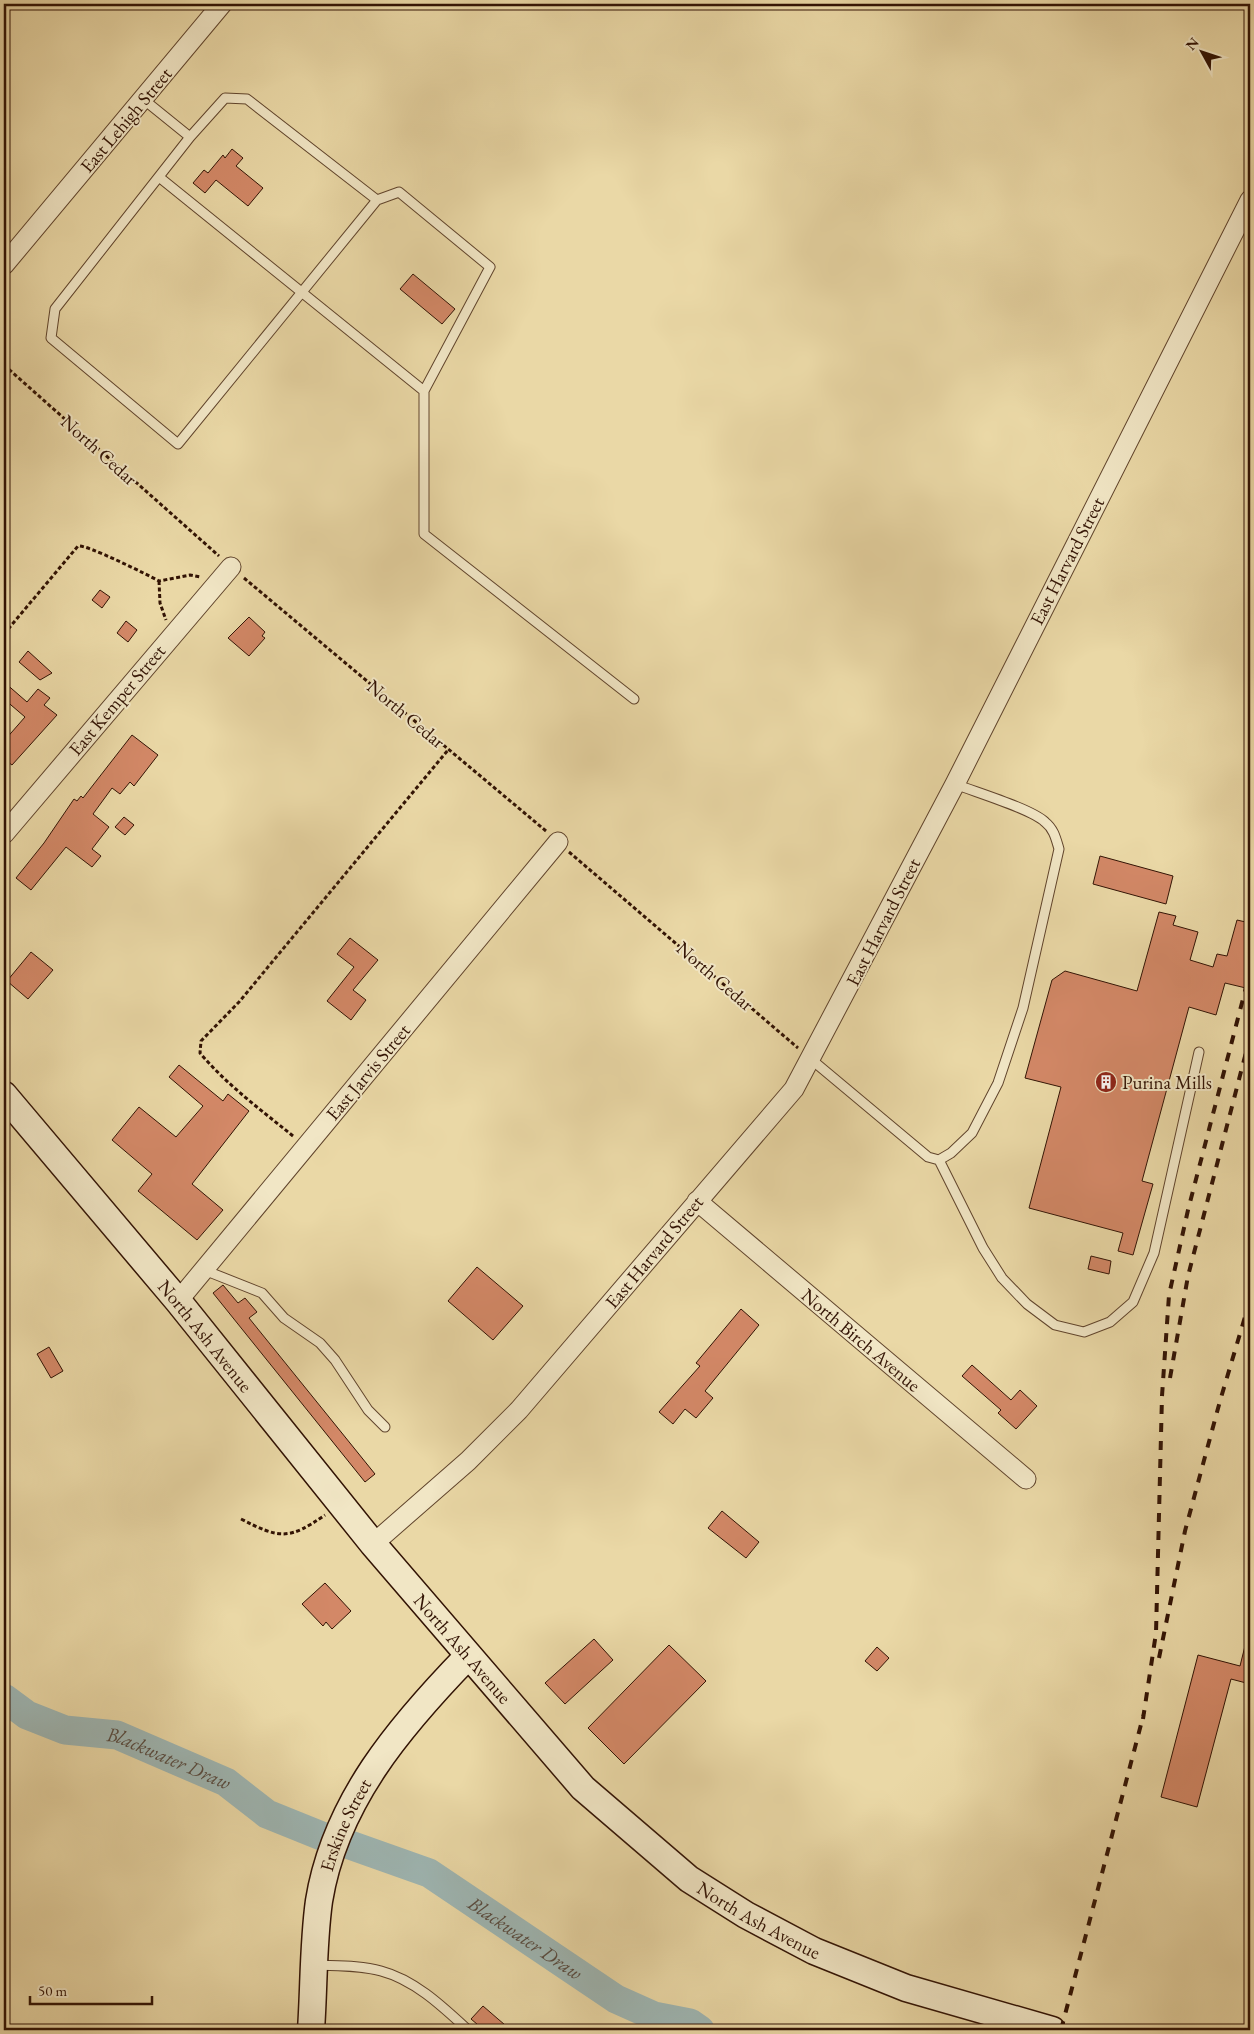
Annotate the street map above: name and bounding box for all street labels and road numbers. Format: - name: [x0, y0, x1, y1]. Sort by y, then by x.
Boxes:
- street label: East Lehigh Street: [75, 62, 177, 178]
- street label: North Cedar: [55, 409, 143, 491]
- street label: East Harvard Street: [1024, 493, 1110, 629]
- street label: East Kemper Street: [63, 639, 171, 761]
- street label: North Cedar: [362, 674, 451, 754]
- street label: East Harvard Street: [840, 854, 926, 990]
- street label: North Cedar: [671, 936, 759, 1017]
- street label: East Jarvis Street: [320, 1018, 416, 1126]
- street label: East Harvard Street: [599, 1190, 709, 1314]
- street label: North Ash Avenue: [153, 1274, 259, 1397]
- street label: North Birch Avenue: [796, 1283, 926, 1397]
- street label: North Ash Avenue: [408, 1588, 517, 1709]
- street label: Erskine Street: [313, 1773, 377, 1874]
- street label: North Ash Avenue: [693, 1875, 824, 1965]

